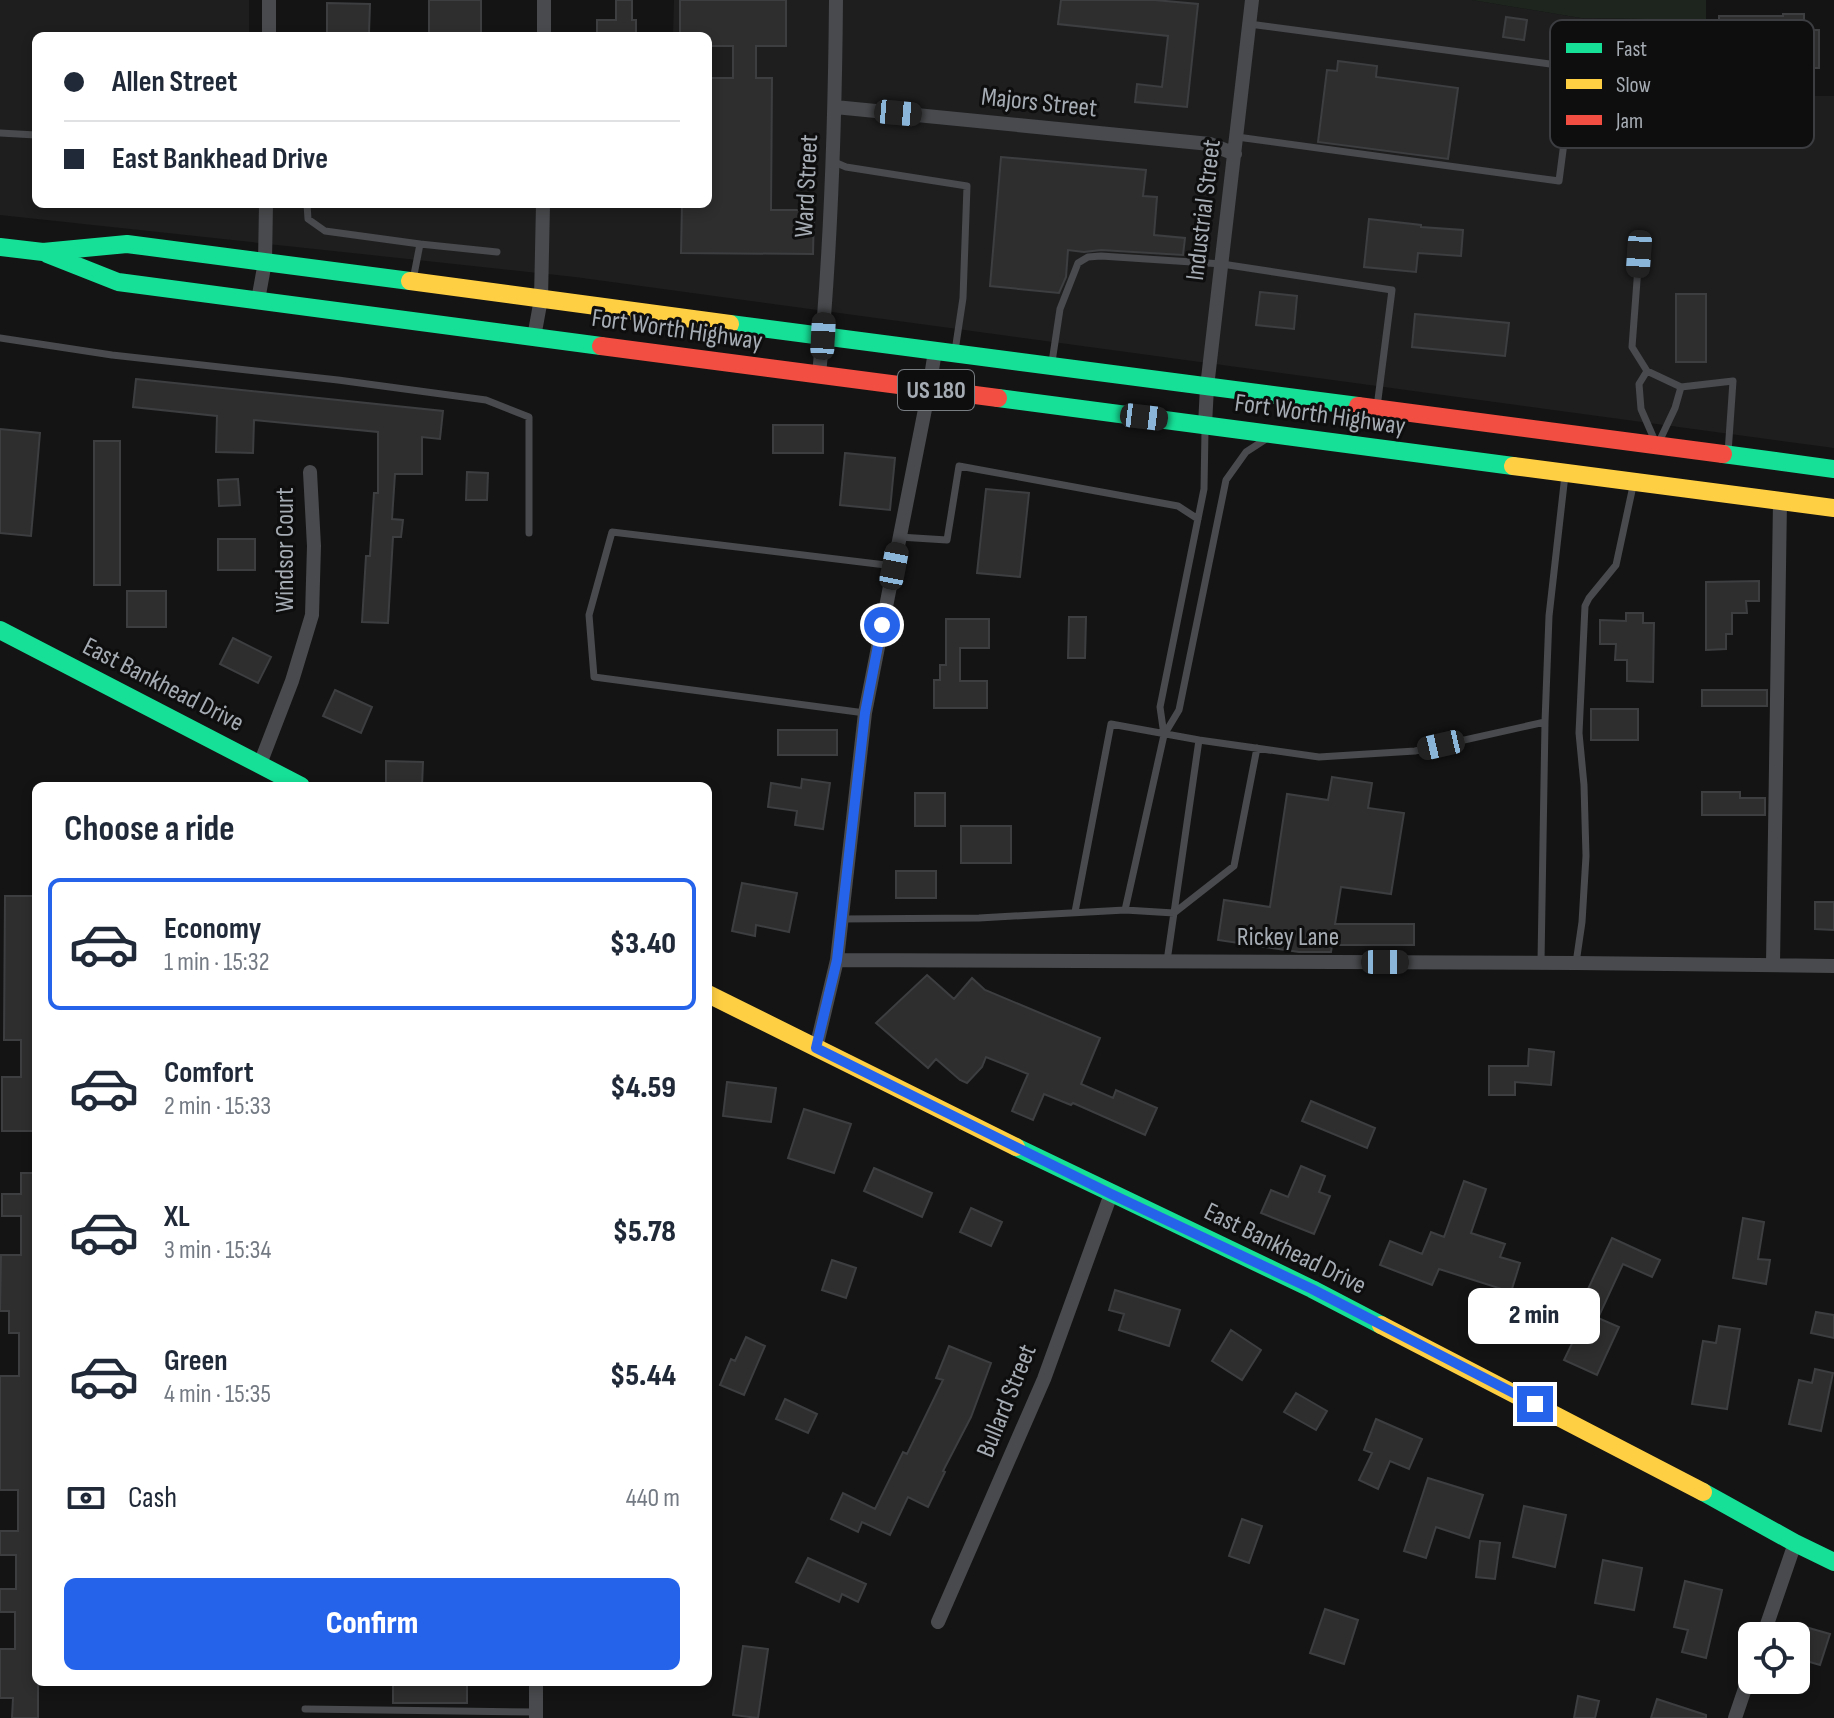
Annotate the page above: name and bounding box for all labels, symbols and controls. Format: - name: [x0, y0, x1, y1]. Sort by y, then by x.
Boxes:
- legend: [1550, 20, 1814, 148]
- text: Fast: [1616, 36, 1647, 63]
- text: Allen Street: [112, 64, 237, 100]
- text: Slow: [1616, 72, 1651, 99]
- street label: Majors Street: [980, 82, 1099, 124]
- car: [873, 99, 923, 127]
- text: Jam: [1615, 108, 1643, 135]
- street label: Ward Street: [789, 134, 825, 238]
- street label: Industrial Street: [1180, 138, 1228, 282]
- text: East Bankhead Drive: [112, 141, 328, 177]
- car: [1625, 229, 1653, 279]
- street label: Fort Worth Highway: [590, 303, 764, 357]
- car: [810, 311, 836, 361]
- road number: US 180: [898, 370, 974, 410]
- street label: Fort Worth Highway: [1233, 388, 1407, 442]
- car: [1119, 402, 1169, 432]
- street label: Windsor Court: [270, 487, 301, 613]
- car: [878, 540, 910, 592]
- route start: [864, 607, 900, 643]
- street label: East Bankhead Drive: [77, 631, 249, 739]
- car: [1415, 728, 1467, 762]
- text: Choose a ride: [64, 808, 235, 851]
- icon: car: [68, 908, 140, 980]
- text: Economy: [164, 911, 261, 947]
- street label: Rickey Lane: [1237, 922, 1339, 953]
- text: $3.40: [610, 926, 676, 962]
- text: 1 min · 15:32: [164, 947, 269, 978]
- car: [1361, 950, 1409, 974]
- icon: car: [68, 1052, 140, 1124]
- text: Comfort: [164, 1055, 254, 1091]
- text: $4.59: [610, 1070, 676, 1106]
- text: 2 min · 15:33: [164, 1091, 271, 1122]
- icon: car: [68, 1196, 140, 1268]
- street label: East Bankhead Drive: [1199, 1196, 1371, 1302]
- text: XL: [164, 1199, 190, 1235]
- text: $5.78: [613, 1214, 676, 1250]
- text: 3 min · 15:34: [164, 1235, 271, 1266]
- callout: 2 min: [1469, 1288, 1601, 1344]
- text: 2 min: [1509, 1300, 1559, 1331]
- icon: car: [68, 1340, 140, 1412]
- street label: Bullard Street: [970, 1340, 1044, 1462]
- text: Green: [164, 1343, 228, 1379]
- text: $5.44: [610, 1358, 676, 1394]
- text: 4 min · 15:35: [164, 1379, 271, 1410]
- route end: [1517, 1386, 1553, 1422]
- icon: cash: [64, 1476, 108, 1520]
- text: Cash: [128, 1480, 177, 1516]
- text: 440 m: [626, 1483, 680, 1514]
- button: Confirm: [64, 1578, 680, 1670]
- map controls: [1738, 1622, 1810, 1694]
- button: locate: [1738, 1622, 1810, 1694]

